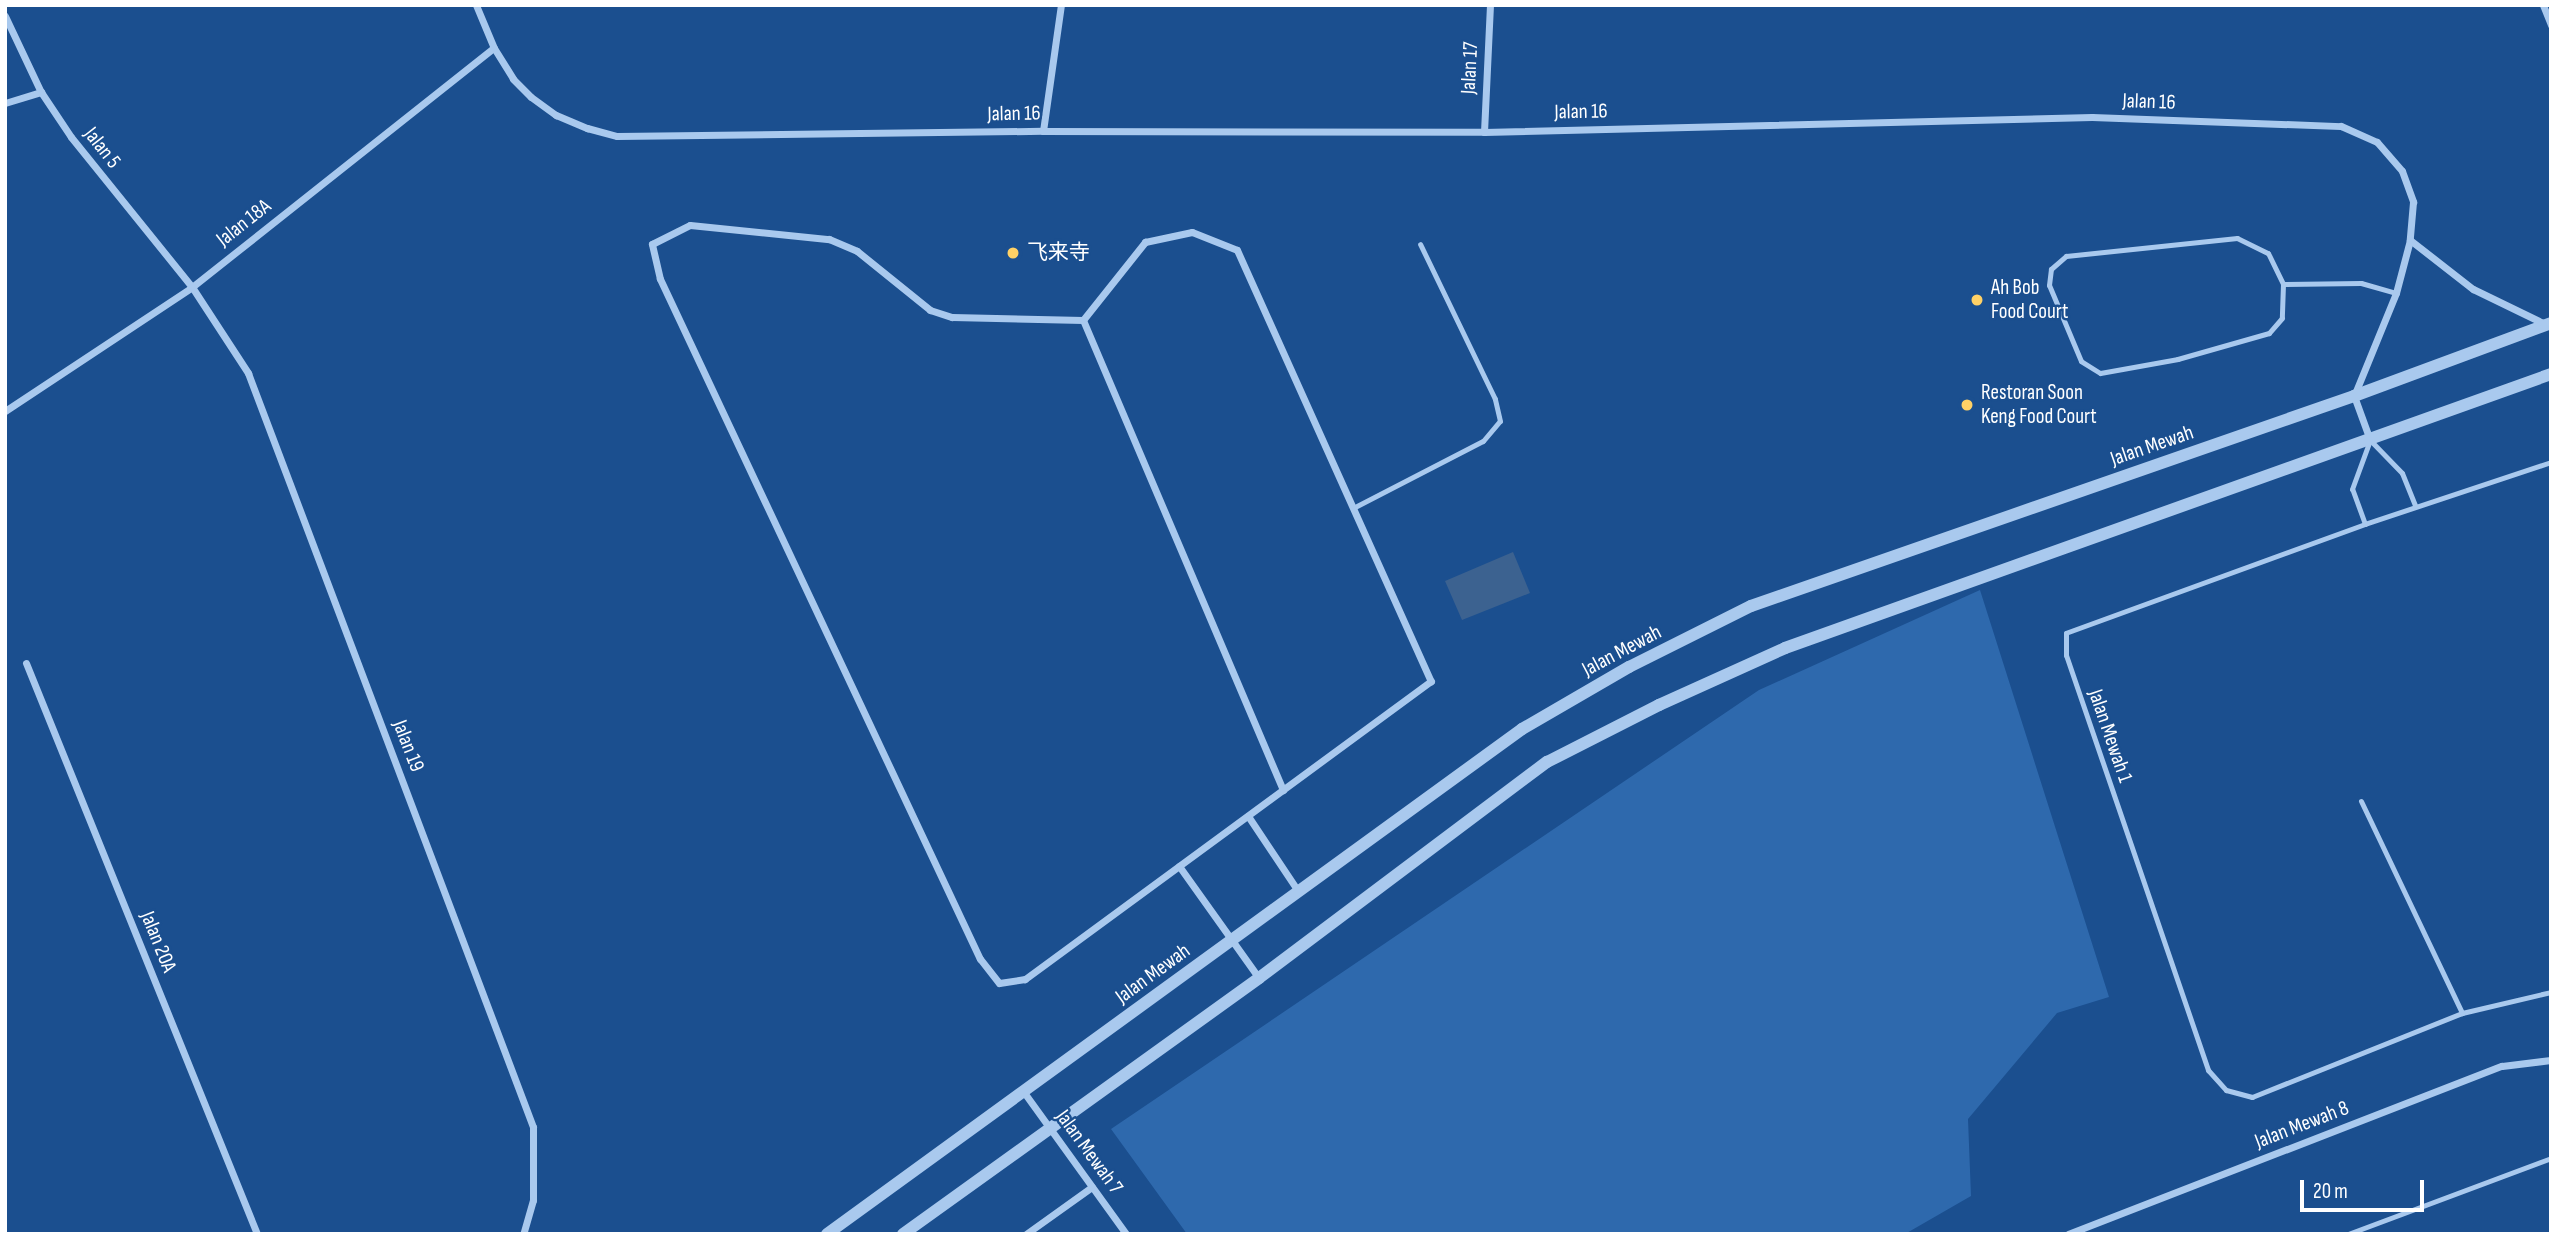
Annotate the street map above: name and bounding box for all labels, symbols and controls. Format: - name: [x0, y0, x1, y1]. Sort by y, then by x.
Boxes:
- street label: Jalan 17: [1456, 41, 1484, 95]
- street label: Jalan 16: [2122, 88, 2176, 116]
- street label: Jalan 16: [1554, 99, 1608, 125]
- street label: Jalan 16: [987, 101, 1041, 127]
- street label: Jalan 5: [78, 122, 126, 174]
- street label: Jalan 18A: [212, 194, 276, 252]
- place label: 飞来寺: [1027, 240, 1090, 266]
- marker: 飞来寺: [1005, 245, 1021, 261]
- place label: Ah Bob Food Court: [1991, 275, 2068, 325]
- marker: Ah Bob Food Court: [1969, 292, 1985, 308]
- place label: Restoran Soon Keng Food Court: [1981, 380, 2097, 430]
- marker: Restoran Soon Keng Food Court: [1959, 397, 1975, 413]
- street label: Jalan Mewah: [2107, 420, 2197, 472]
- street label: Jalan Mewah: [1578, 620, 1666, 682]
- street label: Jalan Mewah 1: [2082, 686, 2138, 786]
- street label: Jalan 19: [387, 717, 429, 775]
- street label: Jalan 20A: [134, 908, 182, 976]
- street label: Jalan Mewah: [1111, 938, 1195, 1010]
- street label: Jalan Mewah 8: [2251, 1096, 2353, 1154]
- street label: Jalan Mewah 7: [1050, 1105, 1128, 1199]
- scale bar: [2304, 1166, 2428, 1210]
- text: 20 m: [2313, 1179, 2348, 1204]

